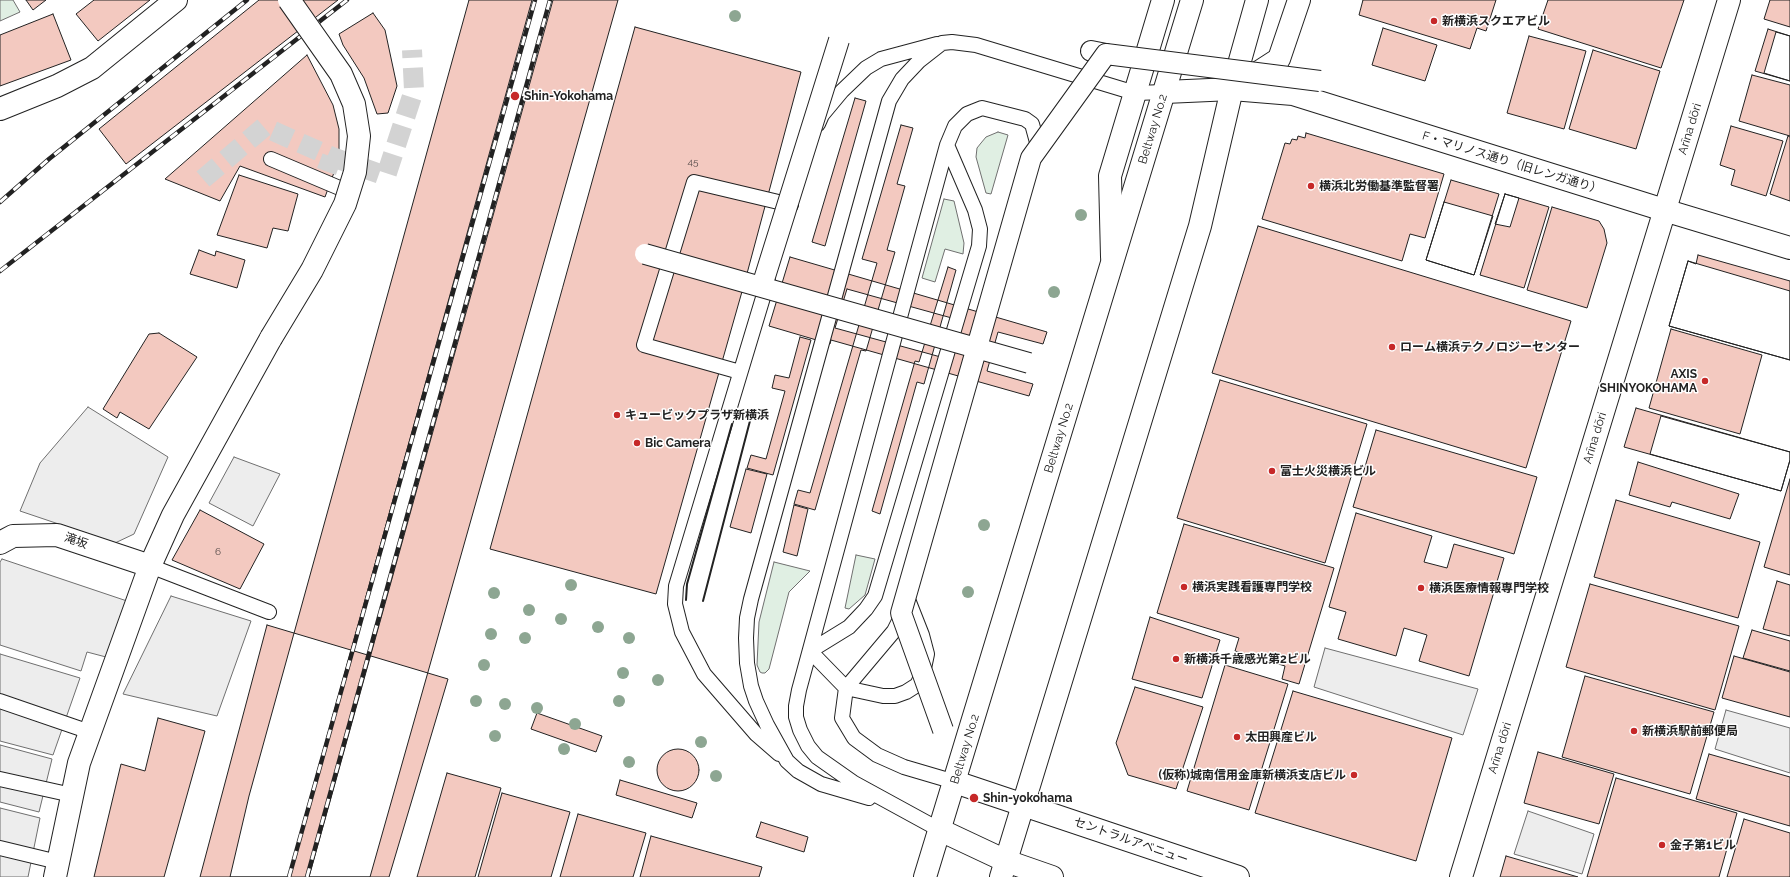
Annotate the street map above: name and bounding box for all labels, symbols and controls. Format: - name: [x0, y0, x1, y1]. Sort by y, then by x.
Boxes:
- place label: 新横浜スクエアビル: [1442, 14, 1550, 28]
- marker: 新横浜スクエアビル: [1429, 16, 1439, 26]
- place label: Shin-Yokohama: [524, 89, 613, 103]
- marker: Shin-Yokohama: [509, 90, 521, 102]
- street label: Beltway No.2: [1136, 92, 1170, 166]
- street label: Arīna dōri: [1675, 102, 1705, 156]
- street label: F・マリノス通り（旧レンガ通り）: [1420, 129, 1604, 197]
- house number: 45: [688, 156, 698, 168]
- place label: 横浜北労働基準監督署: [1319, 179, 1439, 193]
- marker: 横浜北労働基準監督署: [1306, 181, 1316, 191]
- place label: ローム横浜テクノロジーセンター: [1400, 340, 1580, 354]
- marker: ローム横浜テクノロジーセンター: [1387, 342, 1397, 352]
- place label: AXIS SHINYOKOHAMA: [1600, 367, 1697, 395]
- marker: AXIS SHINYOKOHAMA: [1700, 376, 1710, 386]
- street label: Beltway No.2: [1042, 401, 1076, 475]
- place label: キュービックプラザ新横浜: [625, 408, 769, 422]
- marker: キュービックプラザ新横浜: [612, 410, 622, 420]
- street label: Arīna dōri: [1580, 411, 1610, 465]
- place label: Bic Camera: [645, 436, 711, 450]
- marker: Bic Camera: [632, 438, 642, 448]
- place label: 富士火災横浜ビル: [1280, 464, 1376, 478]
- marker: 富士火災横浜ビル: [1267, 466, 1277, 476]
- street label: 滝坂: [62, 530, 90, 552]
- house number: 6: [215, 546, 221, 558]
- place label: 横浜実践看護専門学校: [1192, 580, 1312, 594]
- place label: 横浜医療情報専門学校: [1429, 581, 1549, 595]
- marker: 横浜実践看護専門学校: [1179, 582, 1189, 592]
- marker: 横浜医療情報専門学校: [1416, 583, 1426, 593]
- place label: 新横浜千歳感光第2ビル: [1184, 652, 1311, 666]
- marker: 新横浜千歳感光第2ビル: [1171, 654, 1181, 664]
- street label: Beltway No.2: [948, 712, 982, 786]
- street label: Arīna dōri: [1485, 721, 1515, 775]
- place label: 新横浜駅前郵便局: [1642, 724, 1738, 738]
- marker: 新横浜駅前郵便局: [1629, 726, 1639, 736]
- place label: 太田興産ビル: [1245, 730, 1317, 744]
- marker: 太田興産ビル: [1232, 732, 1242, 742]
- place label: (仮称)城南信用金庫新横浜支店ビル: [1159, 768, 1346, 782]
- marker: (仮称)城南信用金庫新横浜支店ビル: [1349, 770, 1359, 780]
- place label: Shin-yokohama: [983, 791, 1072, 805]
- marker: Shin-yokohama: [968, 792, 980, 804]
- street label: セントラルアベニュー: [1072, 815, 1190, 867]
- place label: 金子第1ビル: [1670, 838, 1736, 852]
- marker: 金子第1ビル: [1657, 840, 1667, 850]

